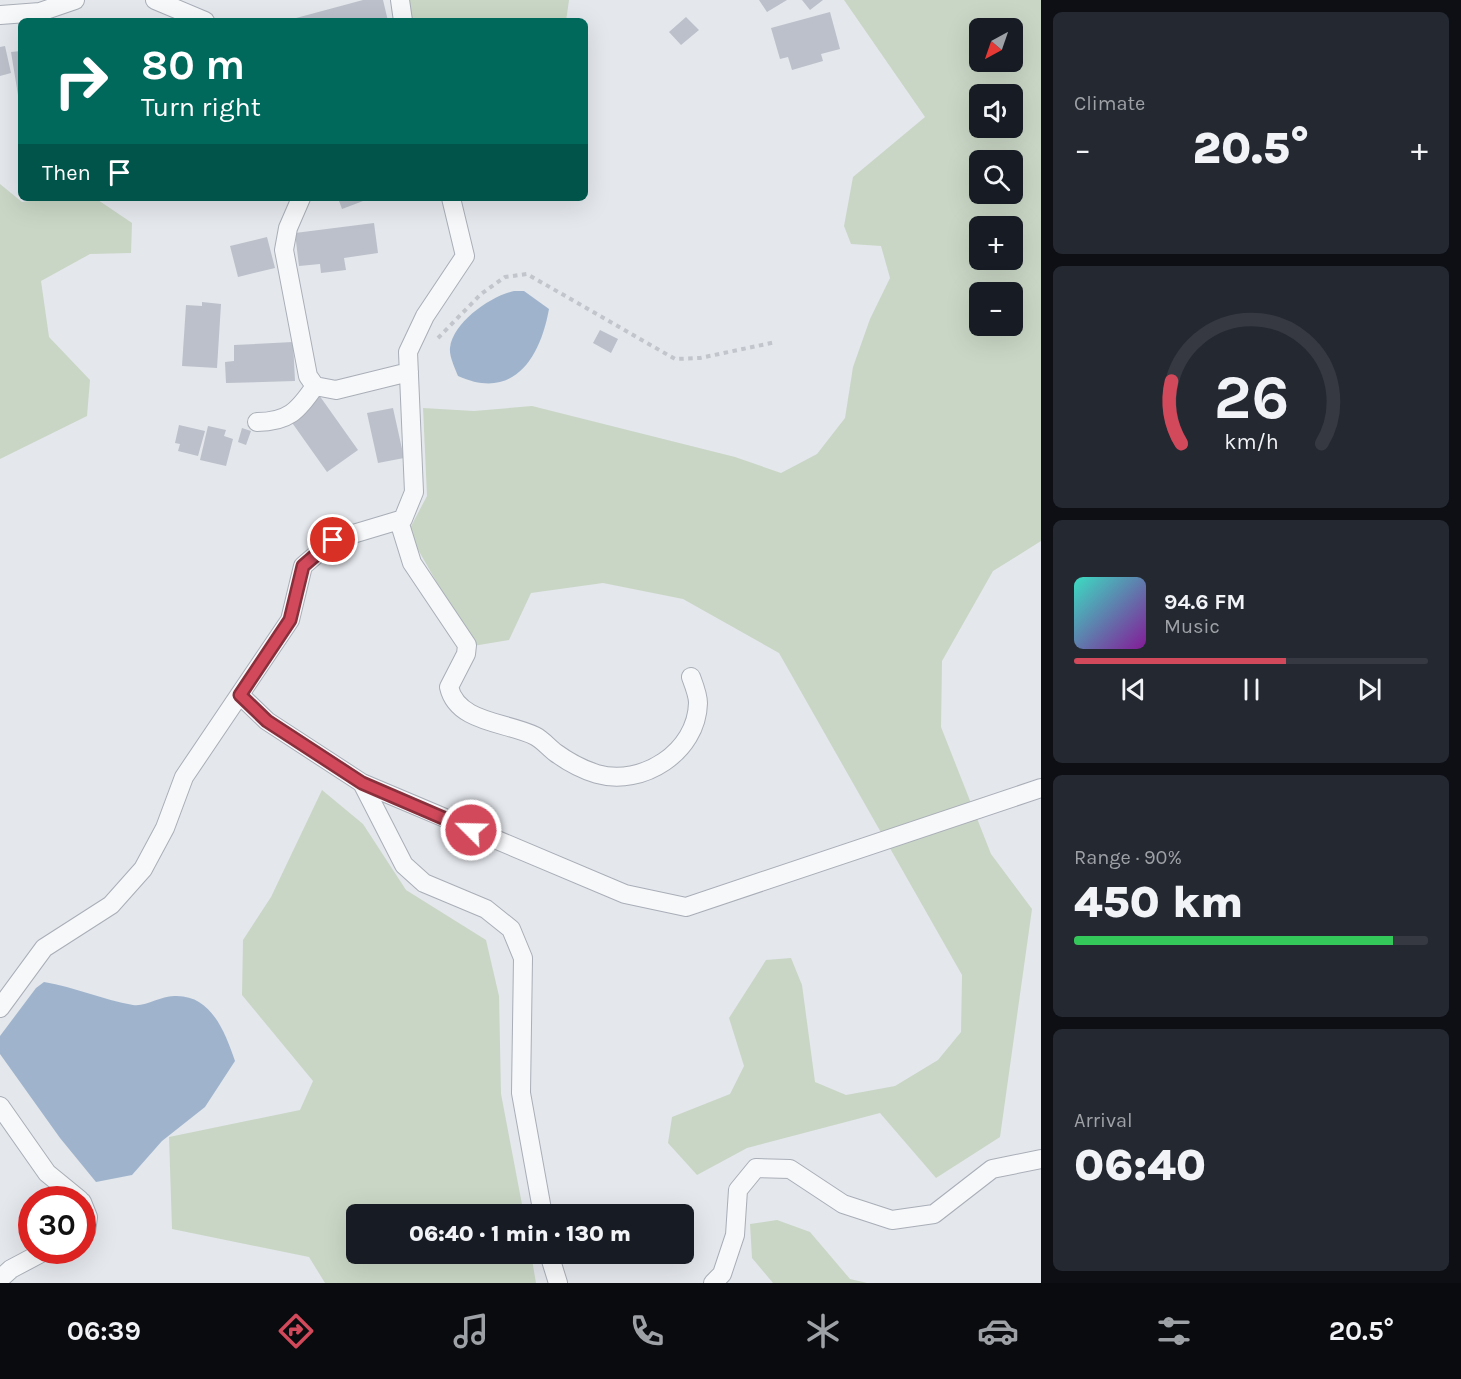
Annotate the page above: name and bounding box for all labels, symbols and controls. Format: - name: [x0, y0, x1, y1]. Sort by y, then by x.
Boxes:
- north arrow: [969, 18, 1023, 72]
- map controls: [969, 18, 1023, 336]
- text: 80 m: [141, 40, 245, 90]
- icon: right: [42, 42, 120, 120]
- button: sound: [969, 84, 1023, 138]
- text: Turn right: [141, 91, 261, 123]
- text: Climate: [1074, 92, 1145, 115]
- text: 20.5°: [1193, 122, 1309, 174]
- text: −: [1074, 130, 1091, 168]
- text: +: [1411, 130, 1428, 168]
- button: search: [969, 150, 1023, 204]
- icon: arrive: [103, 156, 136, 189]
- text: Then: [42, 160, 91, 186]
- button: +: [969, 216, 1023, 270]
- button: −: [969, 282, 1023, 336]
- text: 26: [1213, 361, 1289, 434]
- text: km/h: [1224, 430, 1278, 455]
- pin: [307, 514, 358, 565]
- icon: arrive: [316, 523, 349, 556]
- text: 94.6 FM: [1164, 589, 1245, 615]
- text: Music: [1164, 615, 1220, 638]
- icon: previous: [1117, 673, 1150, 706]
- icon: pause: [1235, 673, 1268, 706]
- icon: next: [1353, 673, 1386, 706]
- position arrow: [439, 798, 503, 862]
- text: Range · 90%: [1074, 846, 1182, 869]
- text: 450 km: [1074, 876, 1243, 928]
- text: Arrival: [1074, 1109, 1133, 1132]
- text: 06:40: [1074, 1139, 1206, 1191]
- speed limit sign: 30: [18, 1186, 96, 1264]
- text: 06:40 · 1 min · 130 m: [409, 1221, 631, 1247]
- icon: directions: [275, 1310, 317, 1352]
- icon: music: [450, 1310, 492, 1352]
- icon: phone: [626, 1310, 668, 1352]
- icon: climate: [802, 1310, 844, 1352]
- icon: car: [977, 1310, 1019, 1352]
- icon: filters: [1153, 1310, 1195, 1352]
- text: 06:39: [67, 1315, 141, 1347]
- text: 20.5°: [1329, 1315, 1394, 1347]

